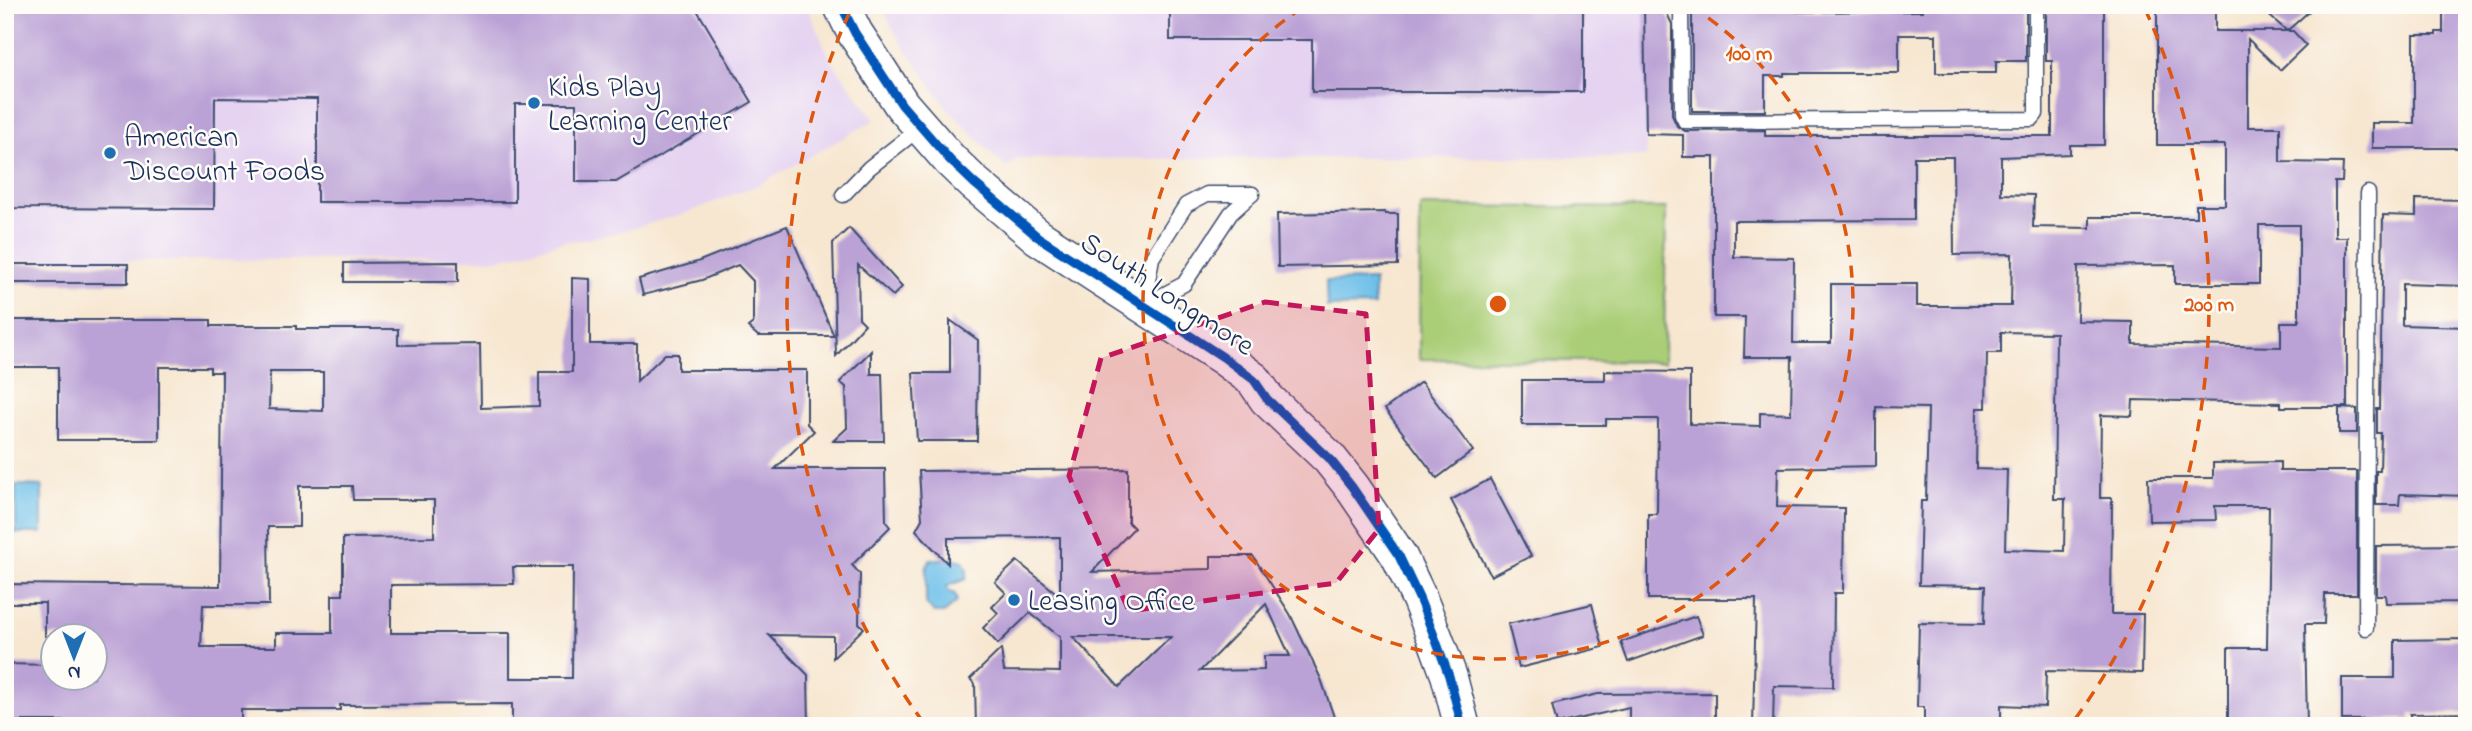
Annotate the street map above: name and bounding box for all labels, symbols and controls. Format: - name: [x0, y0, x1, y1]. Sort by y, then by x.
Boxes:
- text: 100 m: [1726, 40, 1772, 70]
- place label: Kids Play Learning Center: [548, 67, 732, 145]
- marker: Kids Play Learning Center: [526, 95, 542, 111]
- place label: American Discount Foods: [123, 117, 325, 195]
- marker: American Discount Foods: [102, 145, 118, 161]
- street label: South Longmore: [1070, 222, 1263, 369]
- text: 200 m: [2183, 291, 2234, 321]
- centre of rings: [1486, 292, 1510, 316]
- place label: Leasing Office: [1028, 581, 1195, 625]
- marker: Leasing Office: [1006, 592, 1022, 608]
- north arrow: [38, 622, 108, 692]
- text: N: [67, 658, 80, 685]

